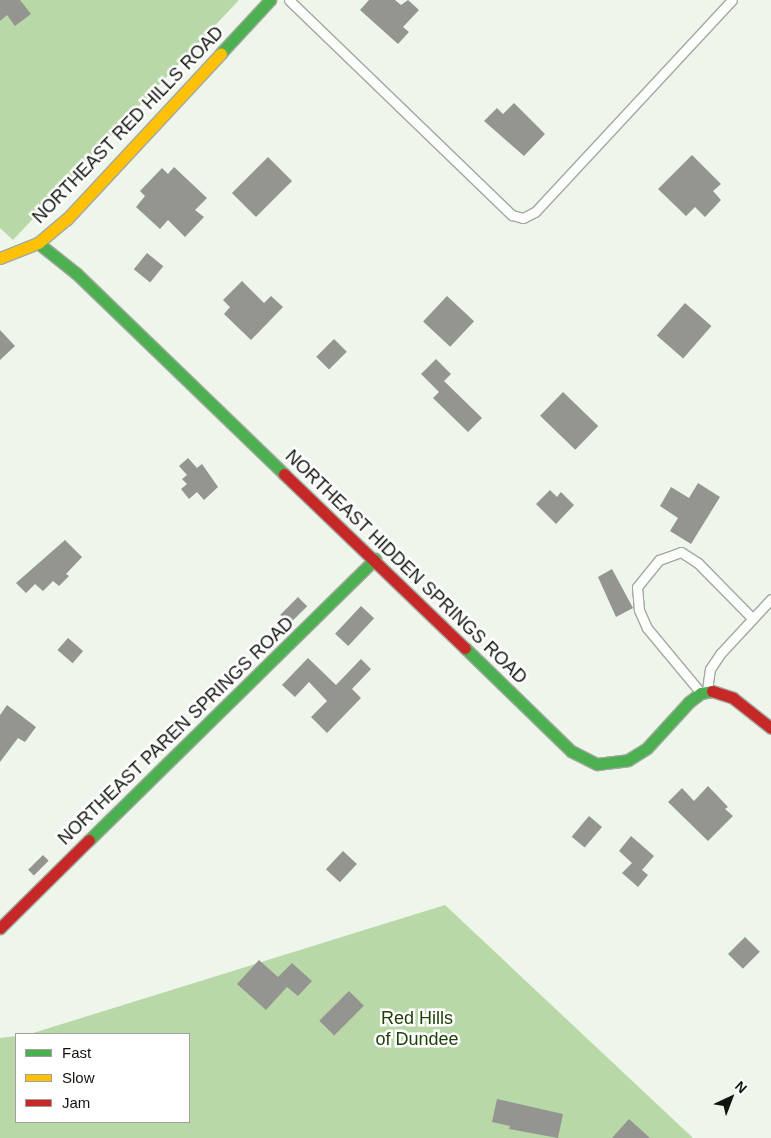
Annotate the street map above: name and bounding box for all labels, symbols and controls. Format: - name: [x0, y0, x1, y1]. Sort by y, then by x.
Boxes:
- street label: NORTHEAST RED HILLS ROAD: [28, 22, 228, 228]
- street label: NORTHEAST HIDDEN SPRINGS ROAD: [281, 445, 531, 689]
- street label: NORTHEAST PAREN SPRINGS ROAD: [54, 612, 298, 850]
- park label: Red Hills of Dundee: [375, 1008, 459, 1050]
- legend: [15, 1033, 190, 1123]
- text: Fast: [62, 1044, 91, 1061]
- text: Slow: [62, 1069, 95, 1086]
- north arrow: [706, 1073, 756, 1123]
- text: N: [732, 1078, 750, 1096]
- text: Jam: [62, 1094, 90, 1111]

